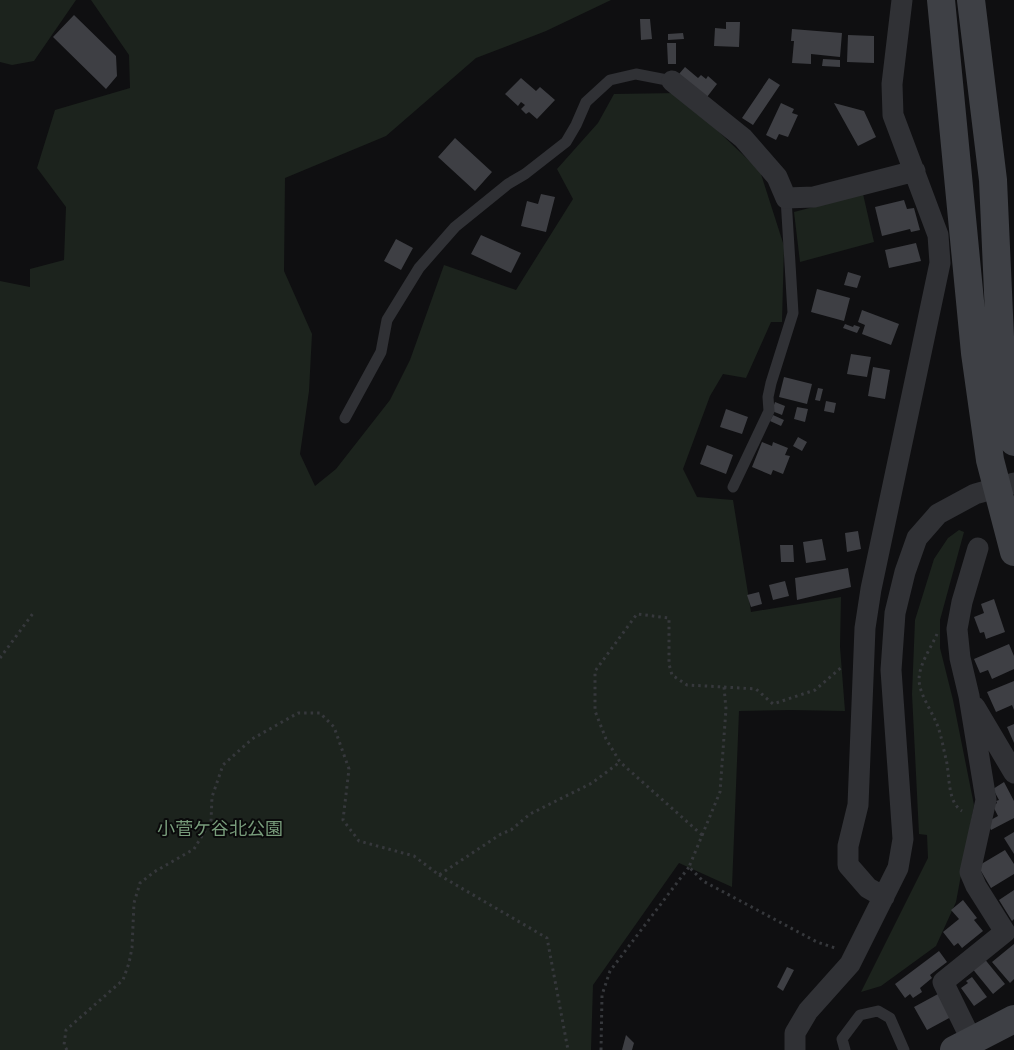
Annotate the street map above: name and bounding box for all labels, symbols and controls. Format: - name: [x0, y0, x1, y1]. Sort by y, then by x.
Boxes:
- park label: 小菅ケ谷北公園: [157, 817, 283, 839]

